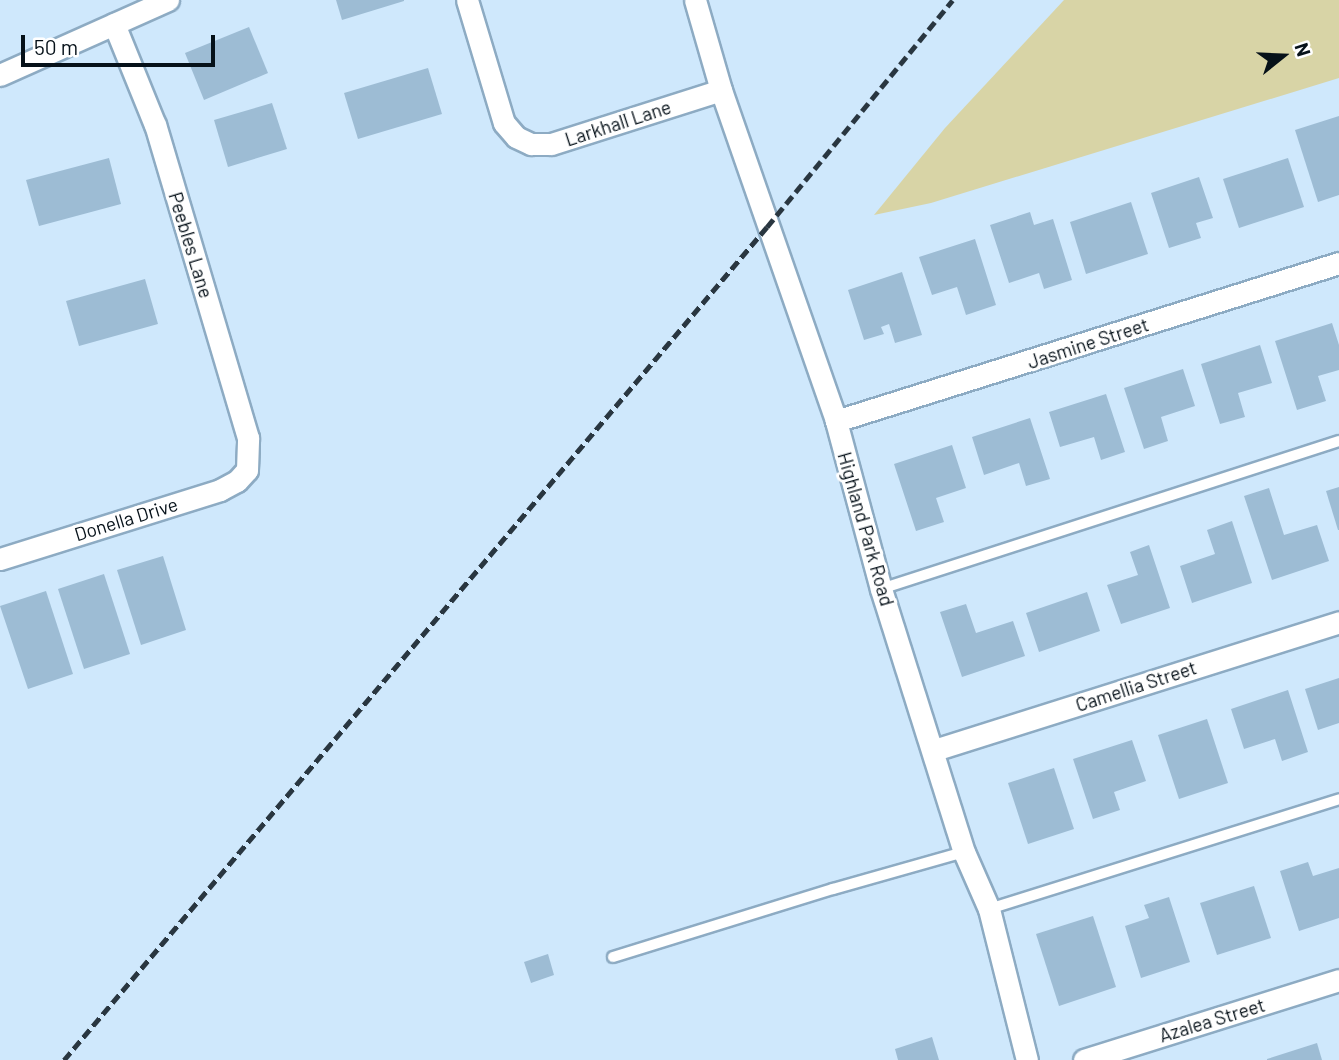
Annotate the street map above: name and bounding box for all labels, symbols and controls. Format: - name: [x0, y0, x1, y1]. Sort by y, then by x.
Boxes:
- scale bar: [24, 21, 219, 65]
- north arrow: [1248, 21, 1318, 91]
- text: 50 m: [34, 34, 78, 59]
- text: N: [1291, 40, 1316, 59]
- street label: Larkhall Lane: [562, 95, 674, 151]
- street label: Peebles Lane: [164, 189, 218, 301]
- street label: Jasmine Street: [1024, 313, 1152, 373]
- street label: Highland Park Road: [833, 449, 899, 609]
- street label: Donella Drive: [72, 492, 180, 546]
- street label: Camellia Street: [1073, 656, 1199, 716]
- street label: Azalea Street: [1156, 993, 1268, 1047]

